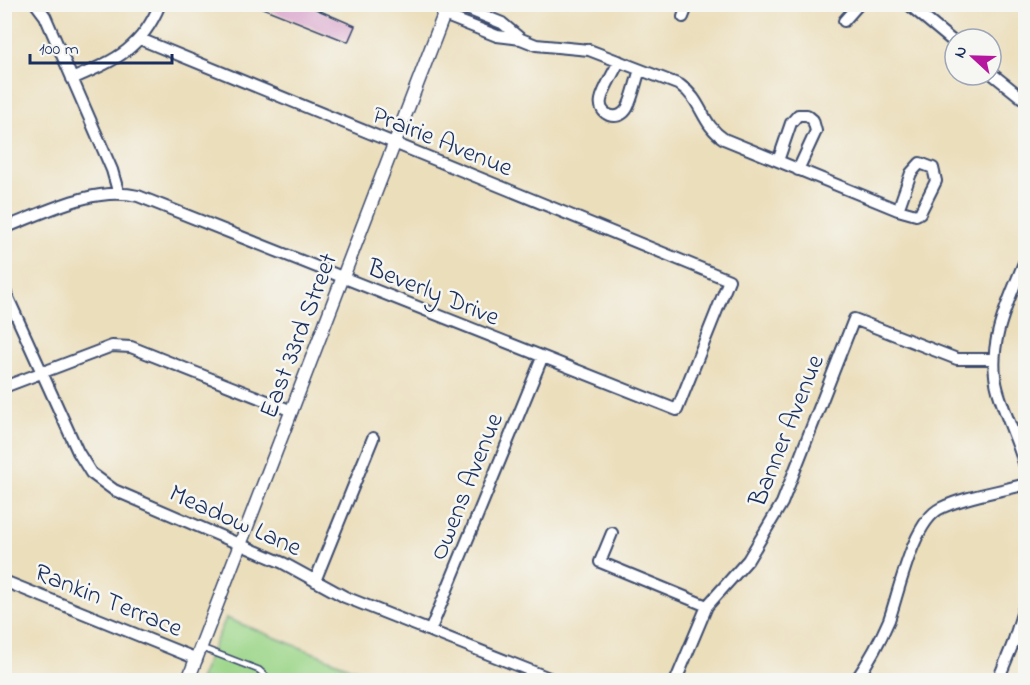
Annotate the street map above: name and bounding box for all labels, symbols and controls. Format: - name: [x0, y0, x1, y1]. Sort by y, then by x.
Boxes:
- scale bar: [30, 27, 172, 65]
- north arrow: [943, 27, 1003, 87]
- text: 100 m: [39, 37, 79, 63]
- text: N: [948, 42, 974, 62]
- street label: Prairie Avenue: [366, 97, 518, 188]
- street label: East 33rd Street: [251, 248, 349, 424]
- street label: Beverly Drive: [360, 250, 505, 338]
- street label: Banner Avenue: [740, 349, 836, 514]
- street label: Owens Avenue: [421, 407, 515, 567]
- street label: Meadow Lane: [163, 476, 307, 568]
- street label: Rankin Terrace: [28, 555, 188, 649]

